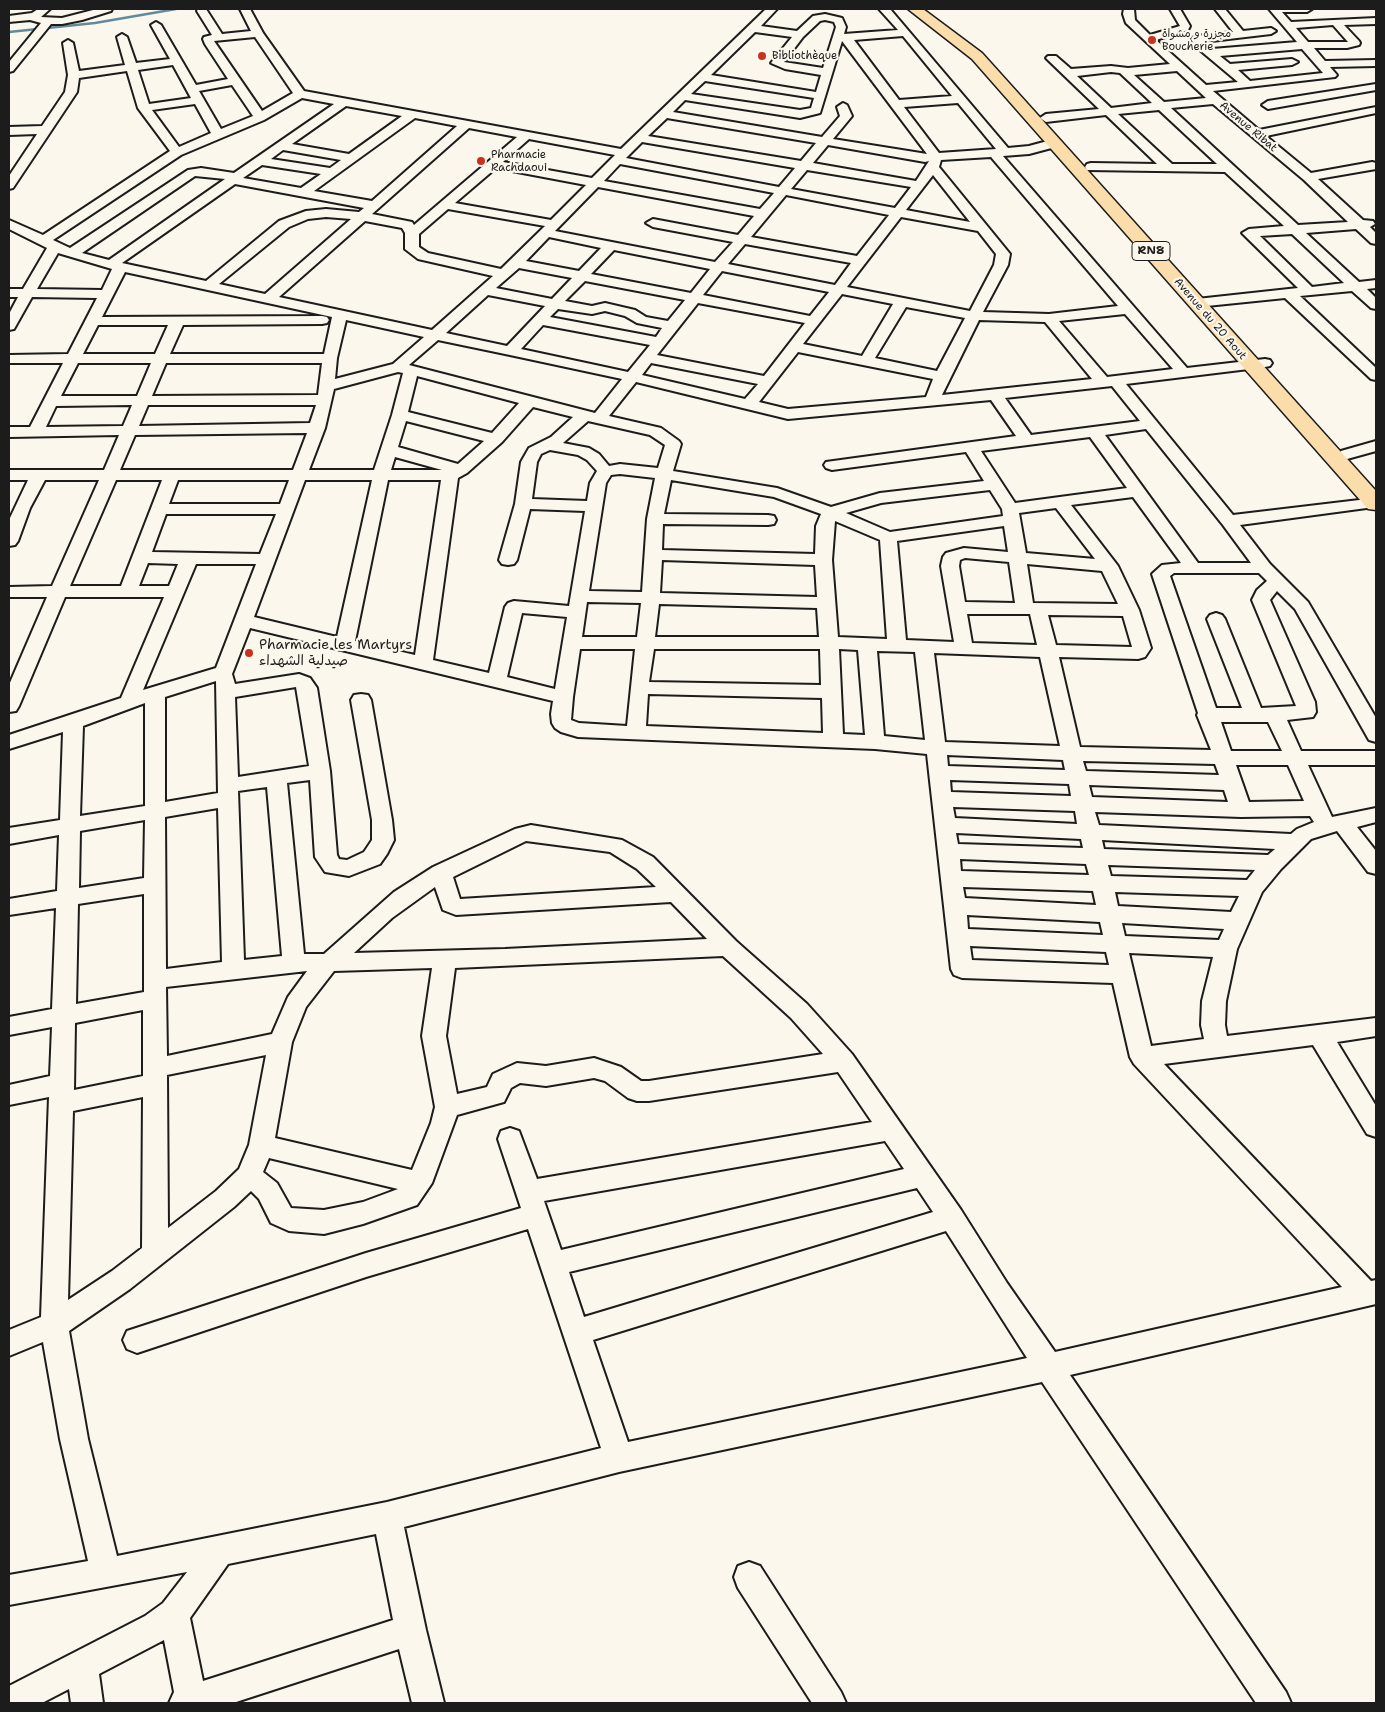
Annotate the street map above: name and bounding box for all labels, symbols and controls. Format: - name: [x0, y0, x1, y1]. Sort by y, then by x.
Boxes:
- place label: مجزرة و مشواة Boucherie: [1162, 27, 1231, 53]
- marker: مجزرة و مشواة Boucherie: [1146, 34, 1158, 46]
- place label: Bibliothèque: [772, 49, 837, 63]
- marker: Bibliothèque: [756, 50, 768, 62]
- street label: Avenue Ribat: [1217, 99, 1279, 155]
- place label: Pharmacie Rachdaoui: [491, 148, 547, 174]
- marker: Pharmacie Rachdaoui: [475, 155, 487, 167]
- road number: RN8: [1132, 242, 1170, 260]
- street label: Avenue du 20 Aout: [1171, 275, 1249, 363]
- place label: Pharmacie les Martyrs صيدلية الشهداء: [259, 637, 412, 670]
- marker: Pharmacie les Martyrs صيدلية الشهداء: [243, 647, 255, 659]

